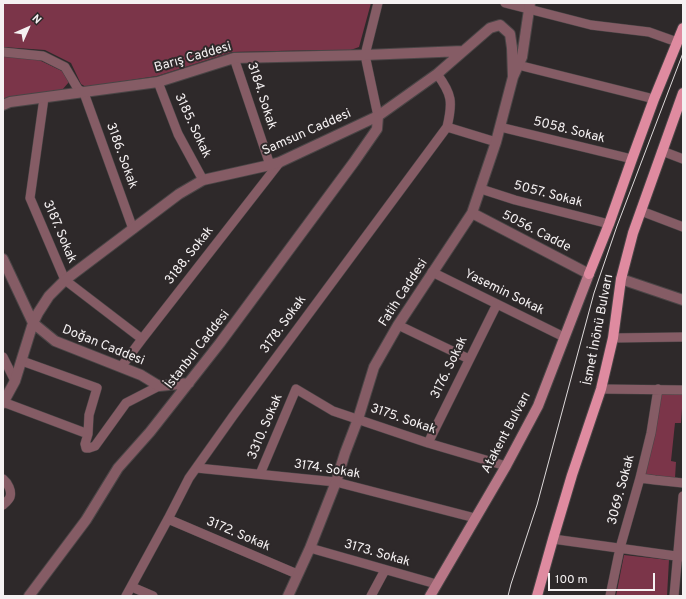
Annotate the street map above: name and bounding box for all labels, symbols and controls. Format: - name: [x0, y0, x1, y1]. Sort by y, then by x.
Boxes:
- north arrow: [8, 8, 48, 48]
- text: N: [29, 12, 44, 27]
- street label: Barış Caddesi: [153, 40, 233, 76]
- street label: 3184. Sokak: [243, 60, 279, 132]
- street label: 3185. Sokak: [170, 91, 214, 161]
- street label: Samsun Caddesi: [260, 106, 354, 160]
- street label: 5058. Sokak: [531, 115, 607, 147]
- street label: 3186. Sokak: [102, 121, 140, 191]
- street label: 5057. Sokak: [512, 178, 584, 212]
- street label: 3187. Sokak: [39, 198, 79, 266]
- street label: 5056. Cadde: [499, 208, 573, 256]
- street label: 3188. Sokak: [162, 224, 218, 288]
- street label: Fatih Caddesi: [376, 256, 432, 330]
- street label: Yasemin Sokak: [461, 267, 547, 319]
- street label: İsmet İnönü Bulvarı: [581, 273, 617, 387]
- street label: 3178. Sokak: [258, 293, 310, 357]
- street label: İstanbul Caddesi: [162, 307, 234, 393]
- street label: Doğan Caddesi: [60, 322, 146, 370]
- street label: 3176. Sokak: [428, 334, 472, 402]
- street label: Atakent Bulvarı: [479, 390, 535, 476]
- street label: 3310. Sokak: [245, 392, 287, 462]
- street label: 3175. Sokak: [368, 401, 438, 439]
- street label: 3069. Sokak: [605, 453, 639, 527]
- street label: 3174. Sokak: [293, 457, 361, 483]
- street label: 3172. Sokak: [204, 514, 272, 556]
- street label: 3173. Sokak: [342, 537, 412, 571]
- scale bar: [550, 565, 657, 591]
- text: 100 m: [555, 572, 588, 588]

